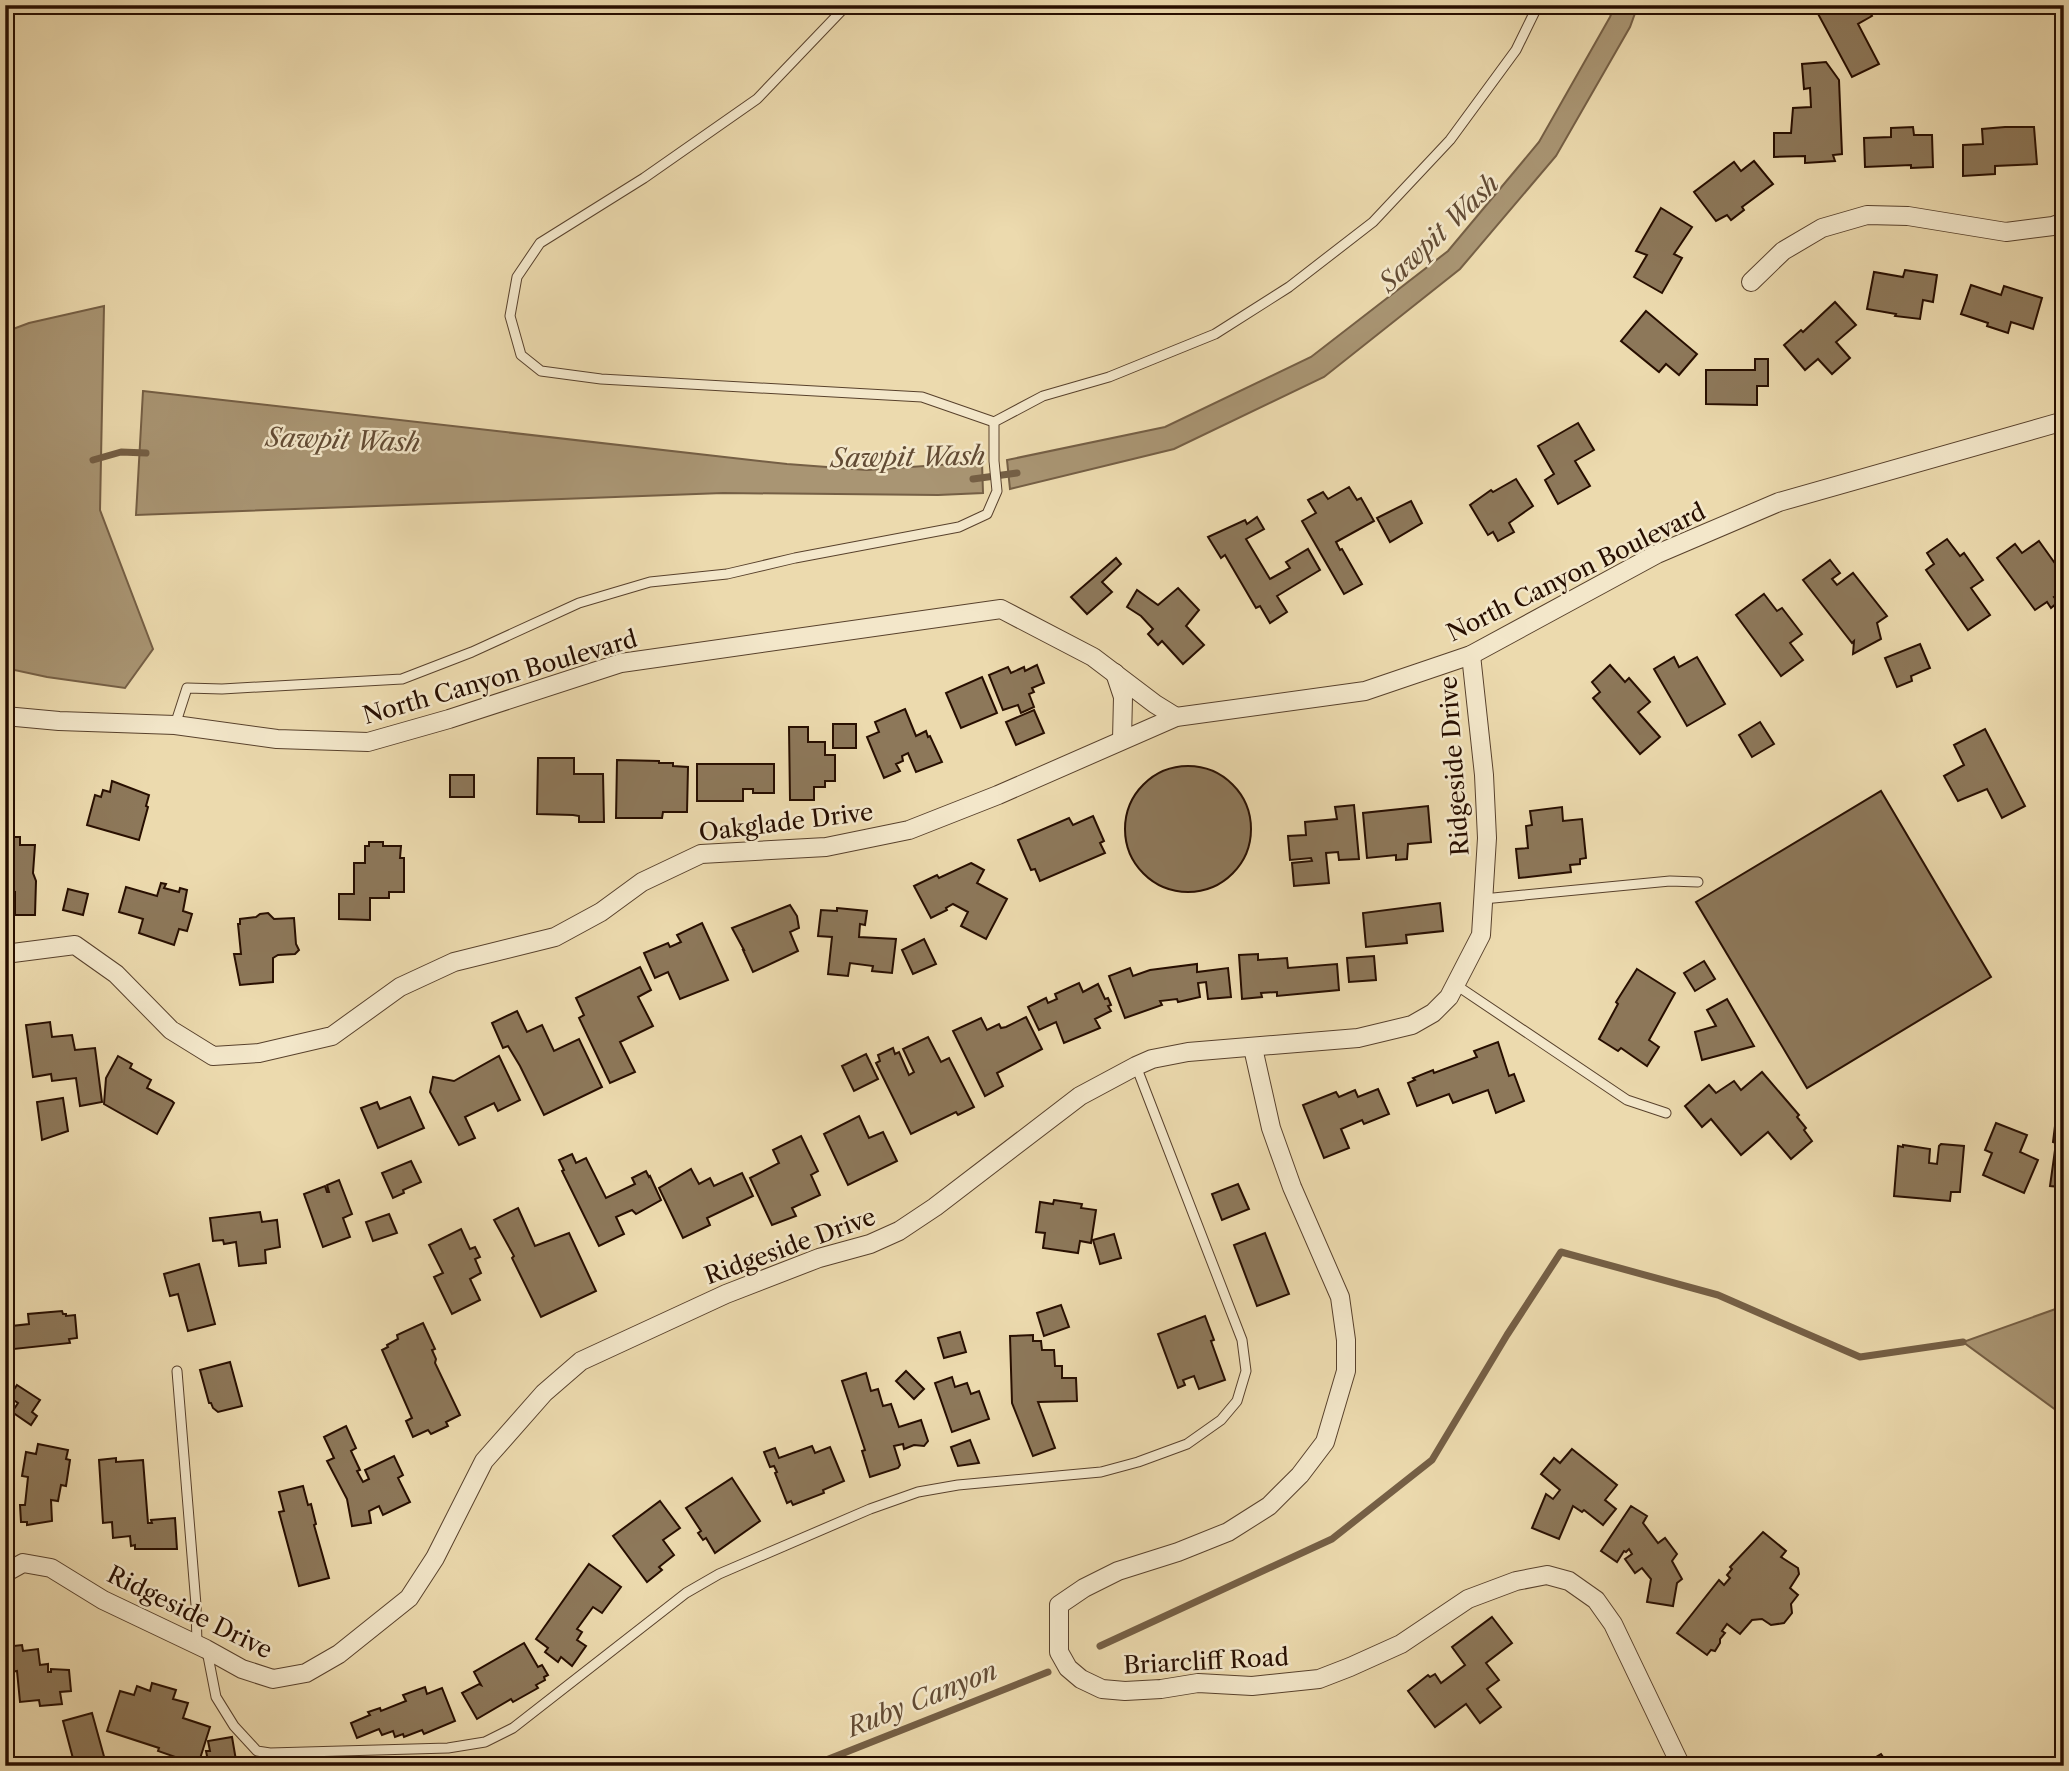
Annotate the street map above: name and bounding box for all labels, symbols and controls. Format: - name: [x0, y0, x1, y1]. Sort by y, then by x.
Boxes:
- water label: Sawpit Wash: [1371, 168, 1506, 300]
- water label: Sawpit Wash: [263, 421, 421, 459]
- water label: Sawpit Wash: [828, 440, 986, 474]
- street label: North Canyon Boulevard: [1442, 497, 1710, 647]
- street label: North Canyon Boulevard: [359, 624, 641, 730]
- street label: Ridgeside Drive: [1433, 675, 1475, 857]
- street label: Oakglade Drive: [697, 797, 875, 847]
- street label: Ridgeside Drive: [700, 1202, 880, 1290]
- street label: Ridgeside Drive: [103, 1560, 277, 1664]
- street label: Briarcliff Road: [1122, 1642, 1290, 1680]
- water label: Ruby Canyon: [840, 1654, 1002, 1744]

